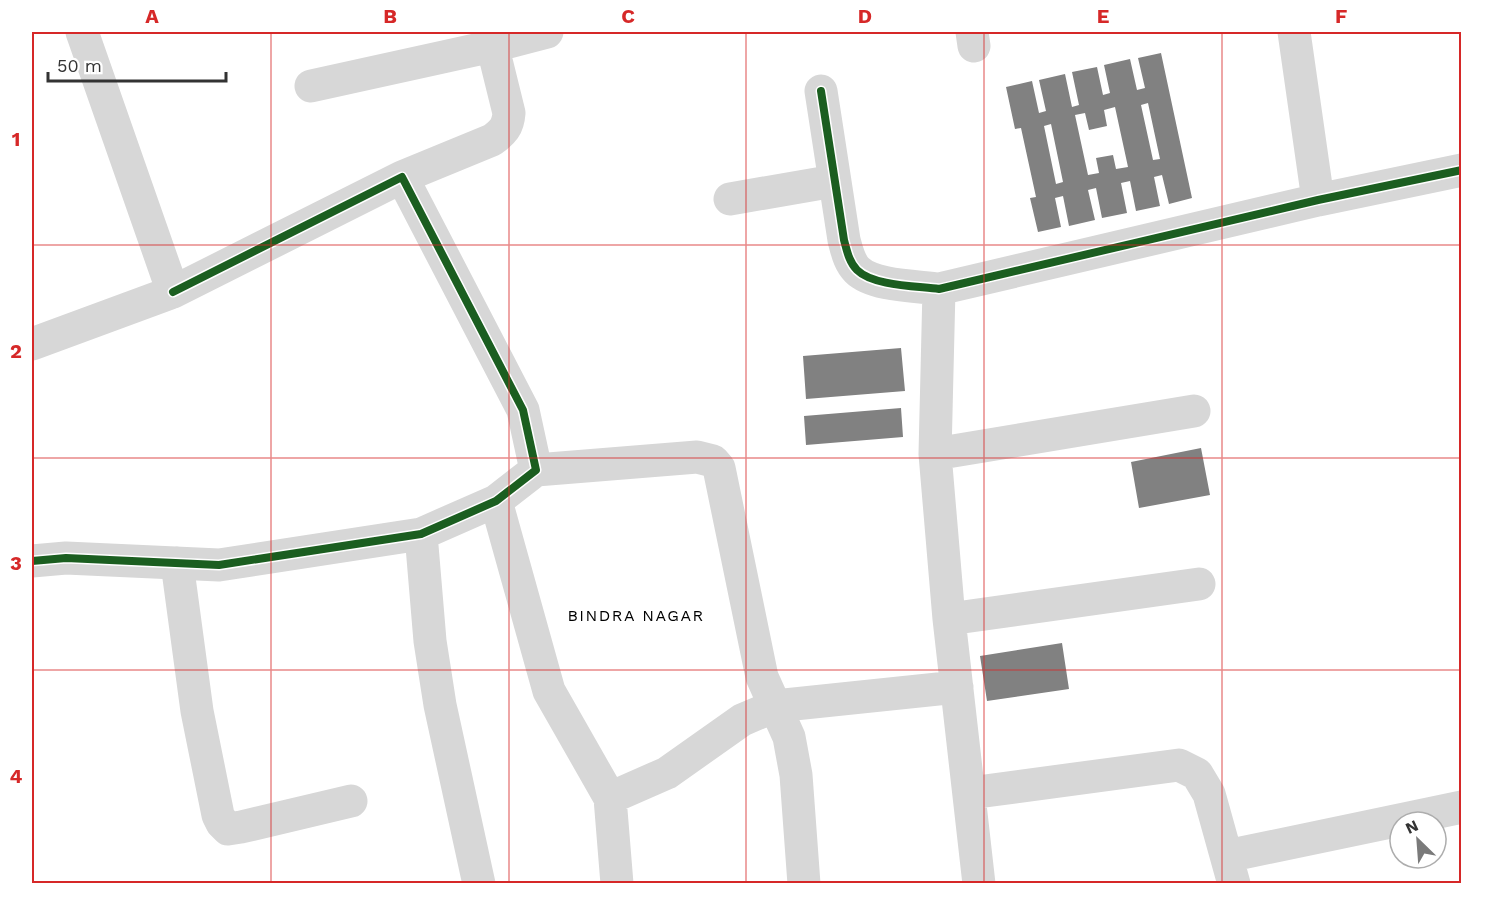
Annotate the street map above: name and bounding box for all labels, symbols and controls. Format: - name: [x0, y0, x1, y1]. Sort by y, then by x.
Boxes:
- text: A: [145, 4, 159, 28]
- text: B: [383, 4, 397, 28]
- text: C: [621, 4, 635, 28]
- text: D: [858, 4, 872, 28]
- text: E: [1097, 4, 1109, 28]
- text: F: [1335, 4, 1347, 28]
- scale bar: [48, 45, 226, 83]
- text: 50 m: [57, 55, 102, 76]
- text: 1: [12, 127, 20, 151]
- text: 2: [10, 339, 22, 363]
- text: 3: [10, 551, 22, 575]
- district label: BINDRA NAGAR: [567, 606, 705, 625]
- text: 4: [10, 764, 23, 788]
- north arrow: [1388, 810, 1448, 870]
- text: N: [1402, 816, 1421, 838]

